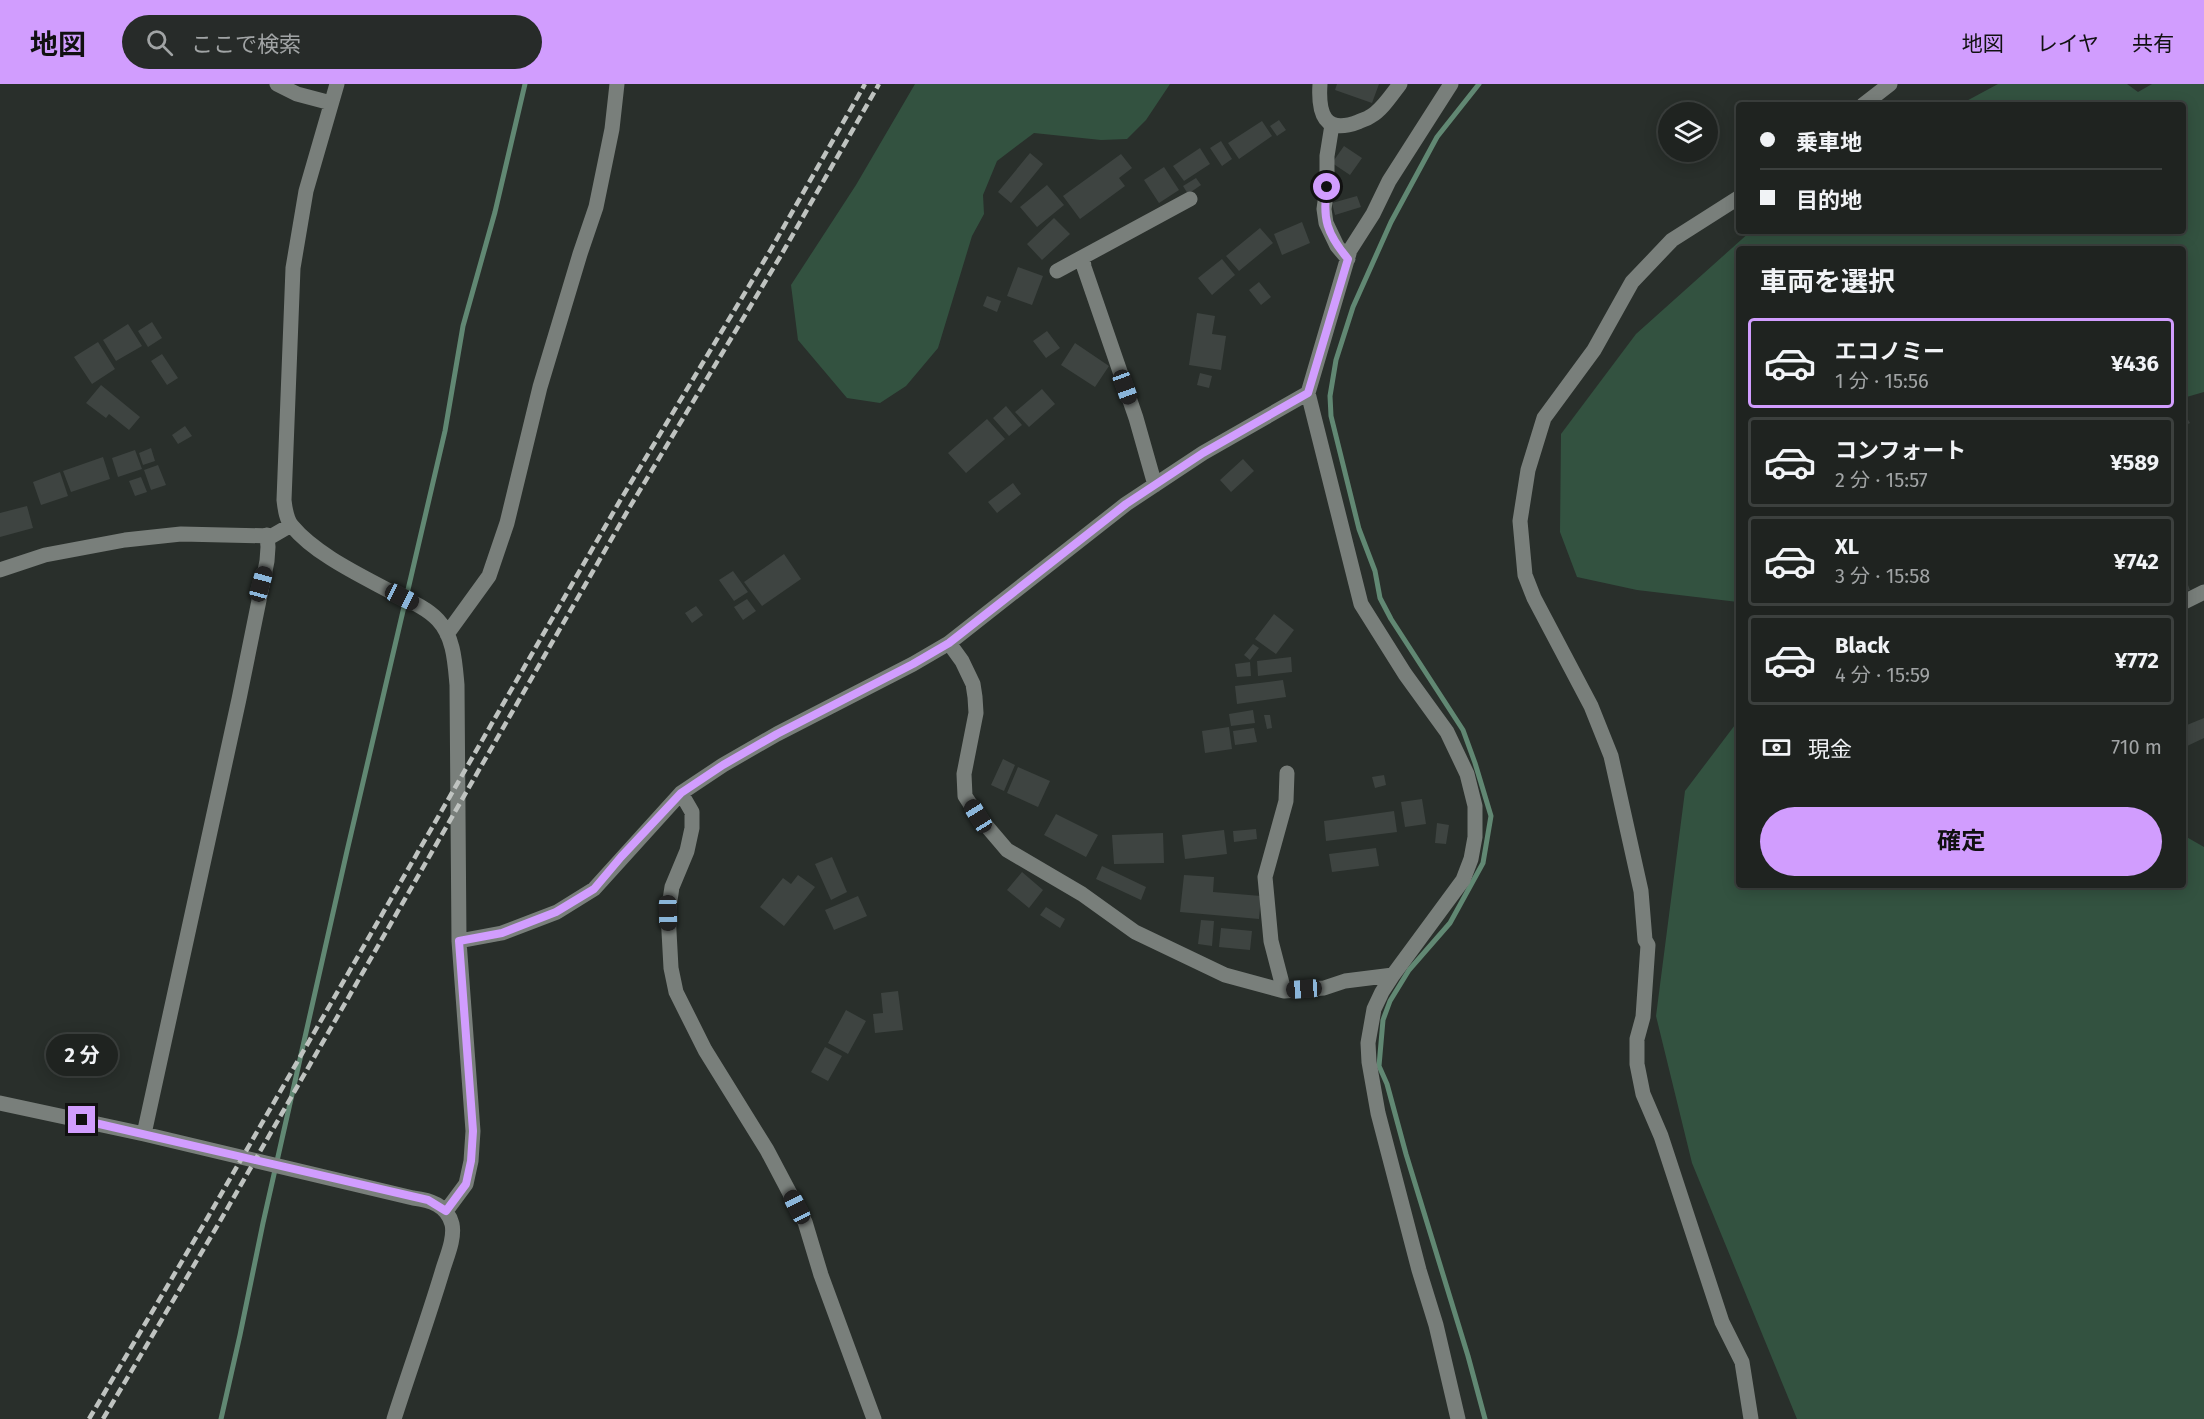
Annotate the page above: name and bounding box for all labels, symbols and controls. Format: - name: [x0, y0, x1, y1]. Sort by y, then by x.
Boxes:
- search box: [122, 15, 542, 69]
- icon: search: [143, 26, 176, 59]
- text: 地図: [30, 28, 86, 61]
- text: ここで検索: [191, 31, 301, 58]
- text: 地図: [1962, 31, 2004, 57]
- text: レイヤ: [2037, 31, 2099, 57]
- text: 共有: [2132, 31, 2174, 57]
- map controls: [1658, 102, 1718, 162]
- button: layers: [1658, 102, 1718, 162]
- text: 乗車地: [1796, 129, 1862, 156]
- route start: [1313, 173, 1340, 200]
- text: 目的地: [1796, 187, 1862, 214]
- text: 車両を選択: [1760, 266, 1895, 298]
- icon: car: [1763, 336, 1817, 390]
- text: エコノミー: [1835, 338, 1945, 365]
- text: ¥436: [2111, 350, 2159, 377]
- car: [1110, 367, 1140, 407]
- text: 1 分 · 15:56: [1835, 369, 1929, 393]
- icon: car: [1763, 435, 1817, 489]
- text: コンフォート: [1835, 437, 1966, 464]
- text: ¥589: [2110, 449, 2159, 476]
- text: 2 分 · 15:57: [1835, 468, 1928, 492]
- text: XL: [1835, 533, 1859, 560]
- icon: car: [1763, 534, 1817, 588]
- text: ¥742: [2114, 548, 2159, 575]
- car: [248, 564, 274, 604]
- text: 3 分 · 15:58: [1835, 564, 1930, 588]
- car: [382, 581, 422, 613]
- text: Black: [1835, 632, 1890, 659]
- icon: car: [1763, 633, 1817, 687]
- text: ¥772: [2115, 647, 2159, 674]
- text: 4 分 · 15:59: [1835, 663, 1930, 687]
- icon: cash: [1760, 731, 1793, 764]
- text: 710 m: [2111, 735, 2162, 759]
- text: 現金: [1808, 736, 1852, 763]
- car: [961, 796, 995, 836]
- button: 確定: [1760, 807, 2162, 876]
- car: [659, 895, 677, 931]
- car: [1285, 979, 1323, 999]
- callout: 2 分: [46, 1033, 118, 1075]
- text: 2 分: [64, 1043, 100, 1067]
- route end: [68, 1106, 95, 1133]
- car: [781, 1187, 813, 1227]

